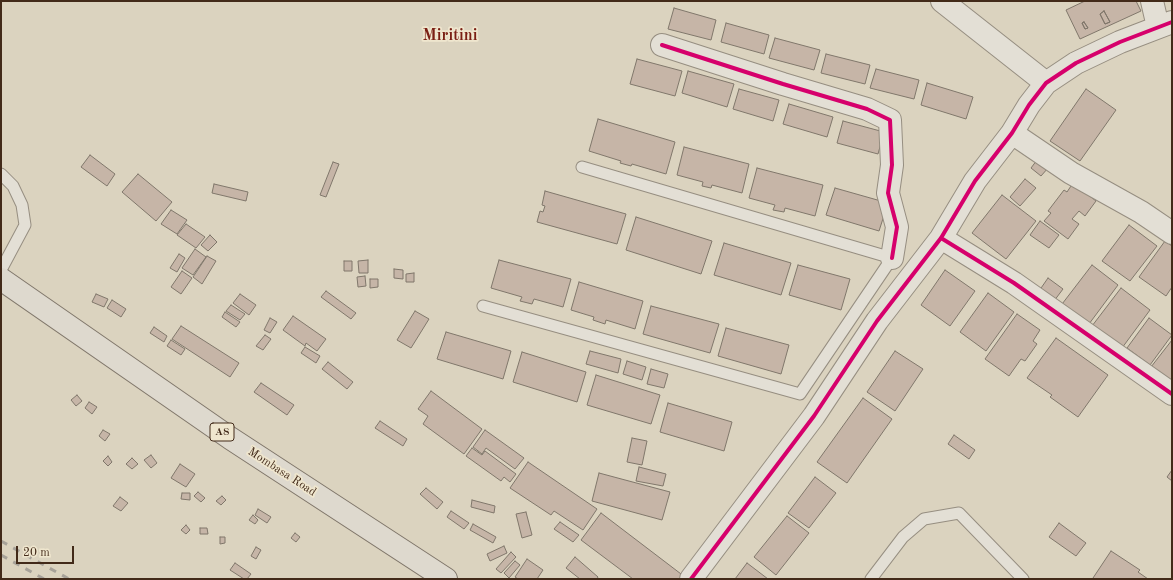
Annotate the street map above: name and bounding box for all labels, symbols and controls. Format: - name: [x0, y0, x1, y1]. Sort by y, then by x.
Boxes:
- district label: Miritini: [423, 26, 477, 46]
- road number: A8: [210, 423, 234, 441]
- street label: Mombasa Road: [245, 444, 319, 500]
- scale bar: [18, 538, 76, 564]
- text: 20 m: [23, 547, 50, 559]

